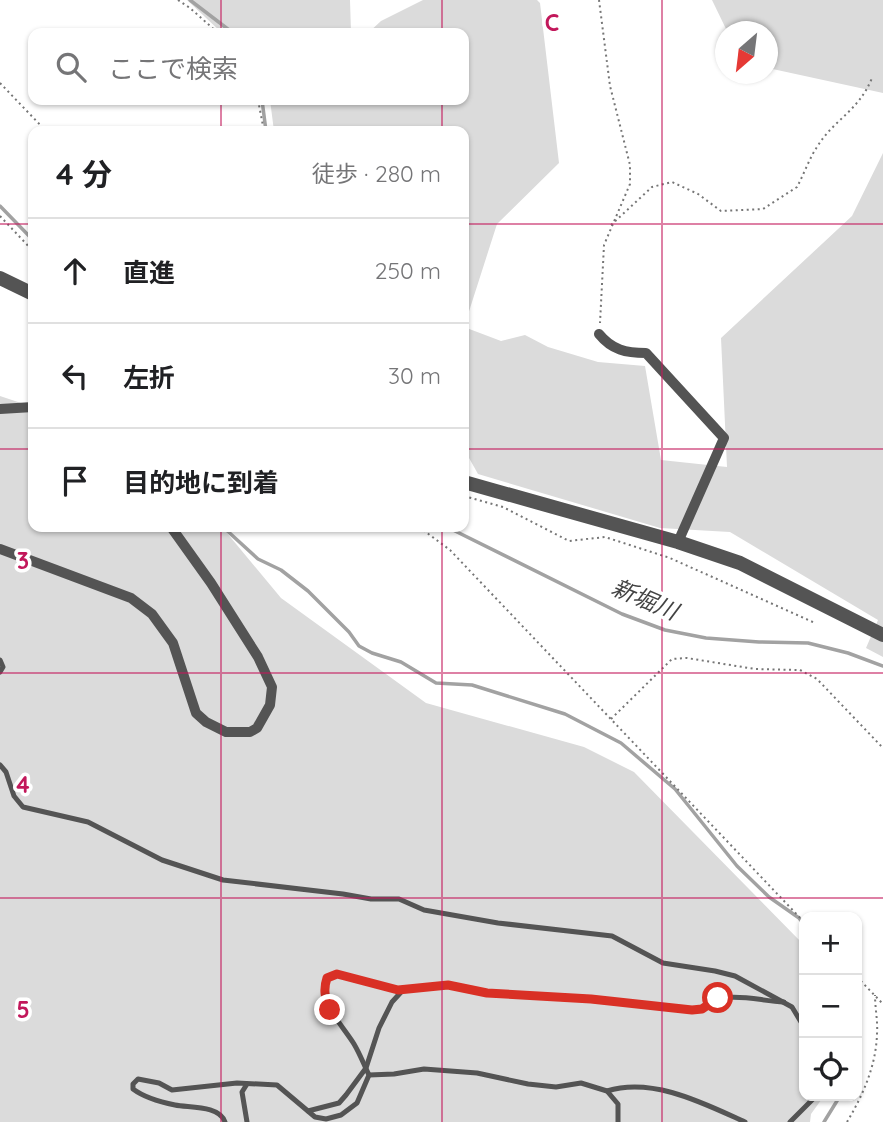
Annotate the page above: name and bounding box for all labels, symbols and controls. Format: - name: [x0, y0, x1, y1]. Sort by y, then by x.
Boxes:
- text: C: [545, 8, 559, 37]
- north arrow: [715, 21, 778, 84]
- search box: [28, 28, 469, 105]
- icon: search: [52, 48, 90, 86]
- text: ここで検索: [108, 52, 238, 85]
- text: 4 分: [56, 155, 112, 193]
- text: 徒歩 · 280 m: [312, 159, 441, 188]
- icon: ahead: [56, 252, 94, 290]
- text: 直進: [123, 256, 175, 289]
- text: 250 m: [375, 256, 441, 285]
- icon: left: [56, 357, 94, 395]
- text: 左折: [123, 361, 175, 394]
- text: 30 m: [388, 361, 441, 390]
- icon: arrive: [56, 462, 94, 500]
- text: 目的地に到着: [123, 466, 279, 499]
- text: 3: [17, 546, 29, 575]
- water label: 新堀川: [608, 572, 685, 627]
- text: 4: [16, 770, 30, 799]
- map controls: [799, 912, 862, 1101]
- button: +: [799, 912, 862, 975]
- button: −: [799, 975, 862, 1038]
- route start: [702, 982, 733, 1013]
- route end: [314, 994, 345, 1025]
- text: 5: [16, 995, 30, 1024]
- button: locate: [799, 1038, 862, 1101]

